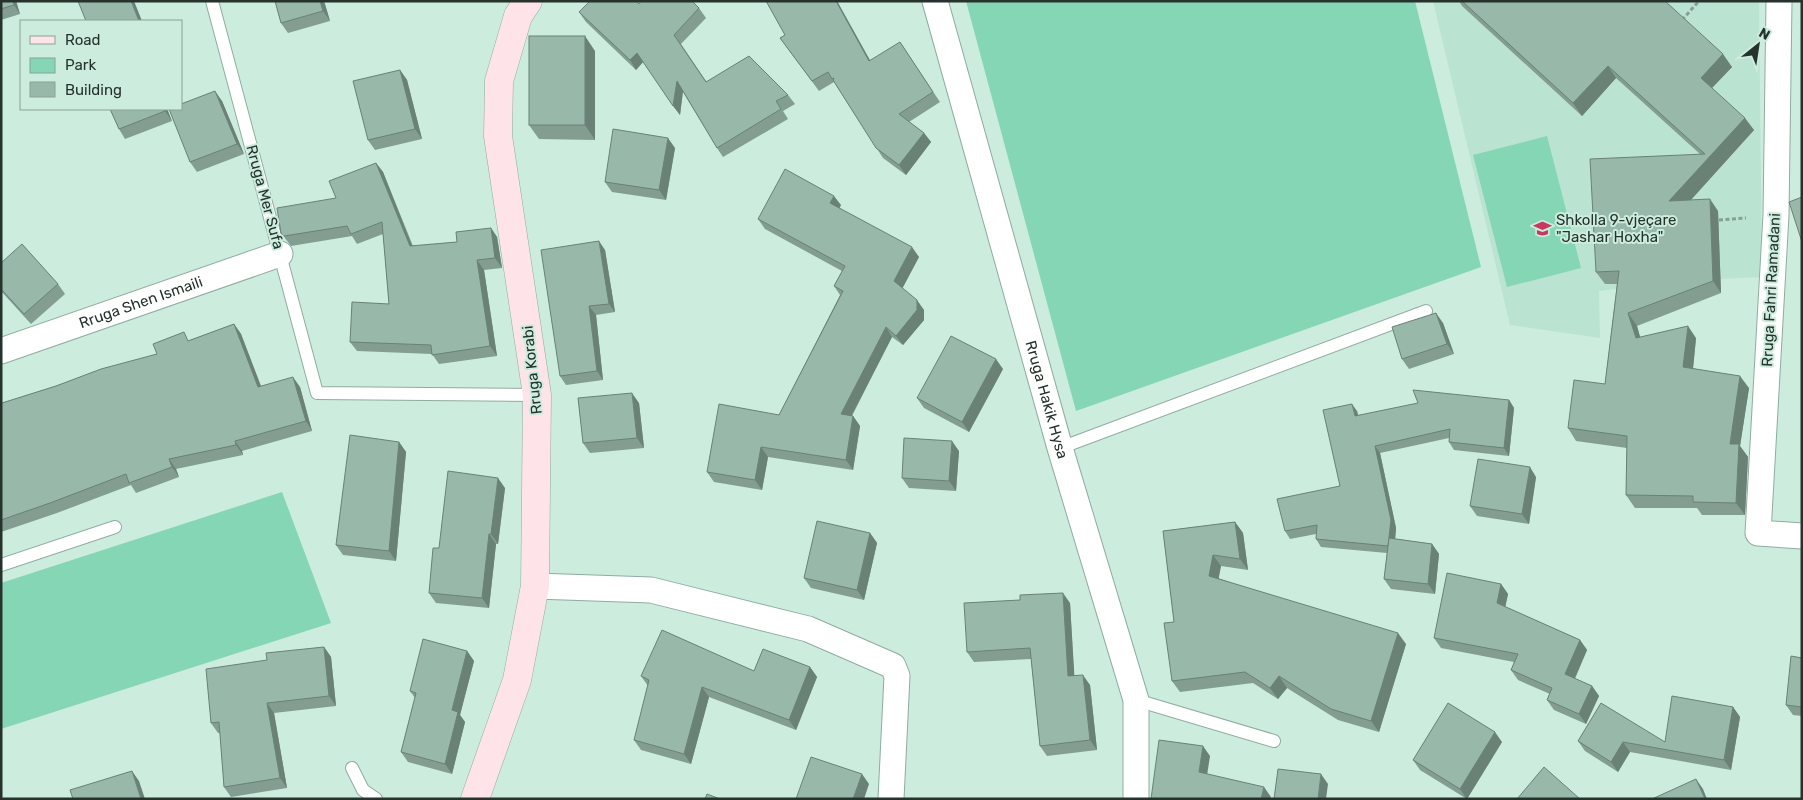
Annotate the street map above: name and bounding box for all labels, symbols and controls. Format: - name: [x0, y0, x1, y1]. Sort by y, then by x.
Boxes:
- legend: [20, 20, 182, 110]
- north arrow: [1733, 20, 1783, 70]
- text: N: [1756, 24, 1773, 44]
- text: Road: [65, 31, 101, 49]
- text: Park: [65, 56, 96, 74]
- text: Building: [65, 81, 122, 99]
- street label: Rruga Mer Sufa: [242, 143, 288, 251]
- place label: Shkolla 9-vjeçare "Jashar Hoxha": [1556, 211, 1676, 246]
- street label: Rruga Fahri Ramadani: [1758, 213, 1784, 367]
- school or university icon: Shkolla 9-vjeçare "Jashar Hoxha": [1532, 219, 1552, 239]
- street label: Rruga Shen Ismaili: [77, 273, 205, 332]
- street label: Rruga Korabi: [518, 325, 546, 415]
- street label: Rruga Hakik Hysa: [1021, 339, 1072, 461]

